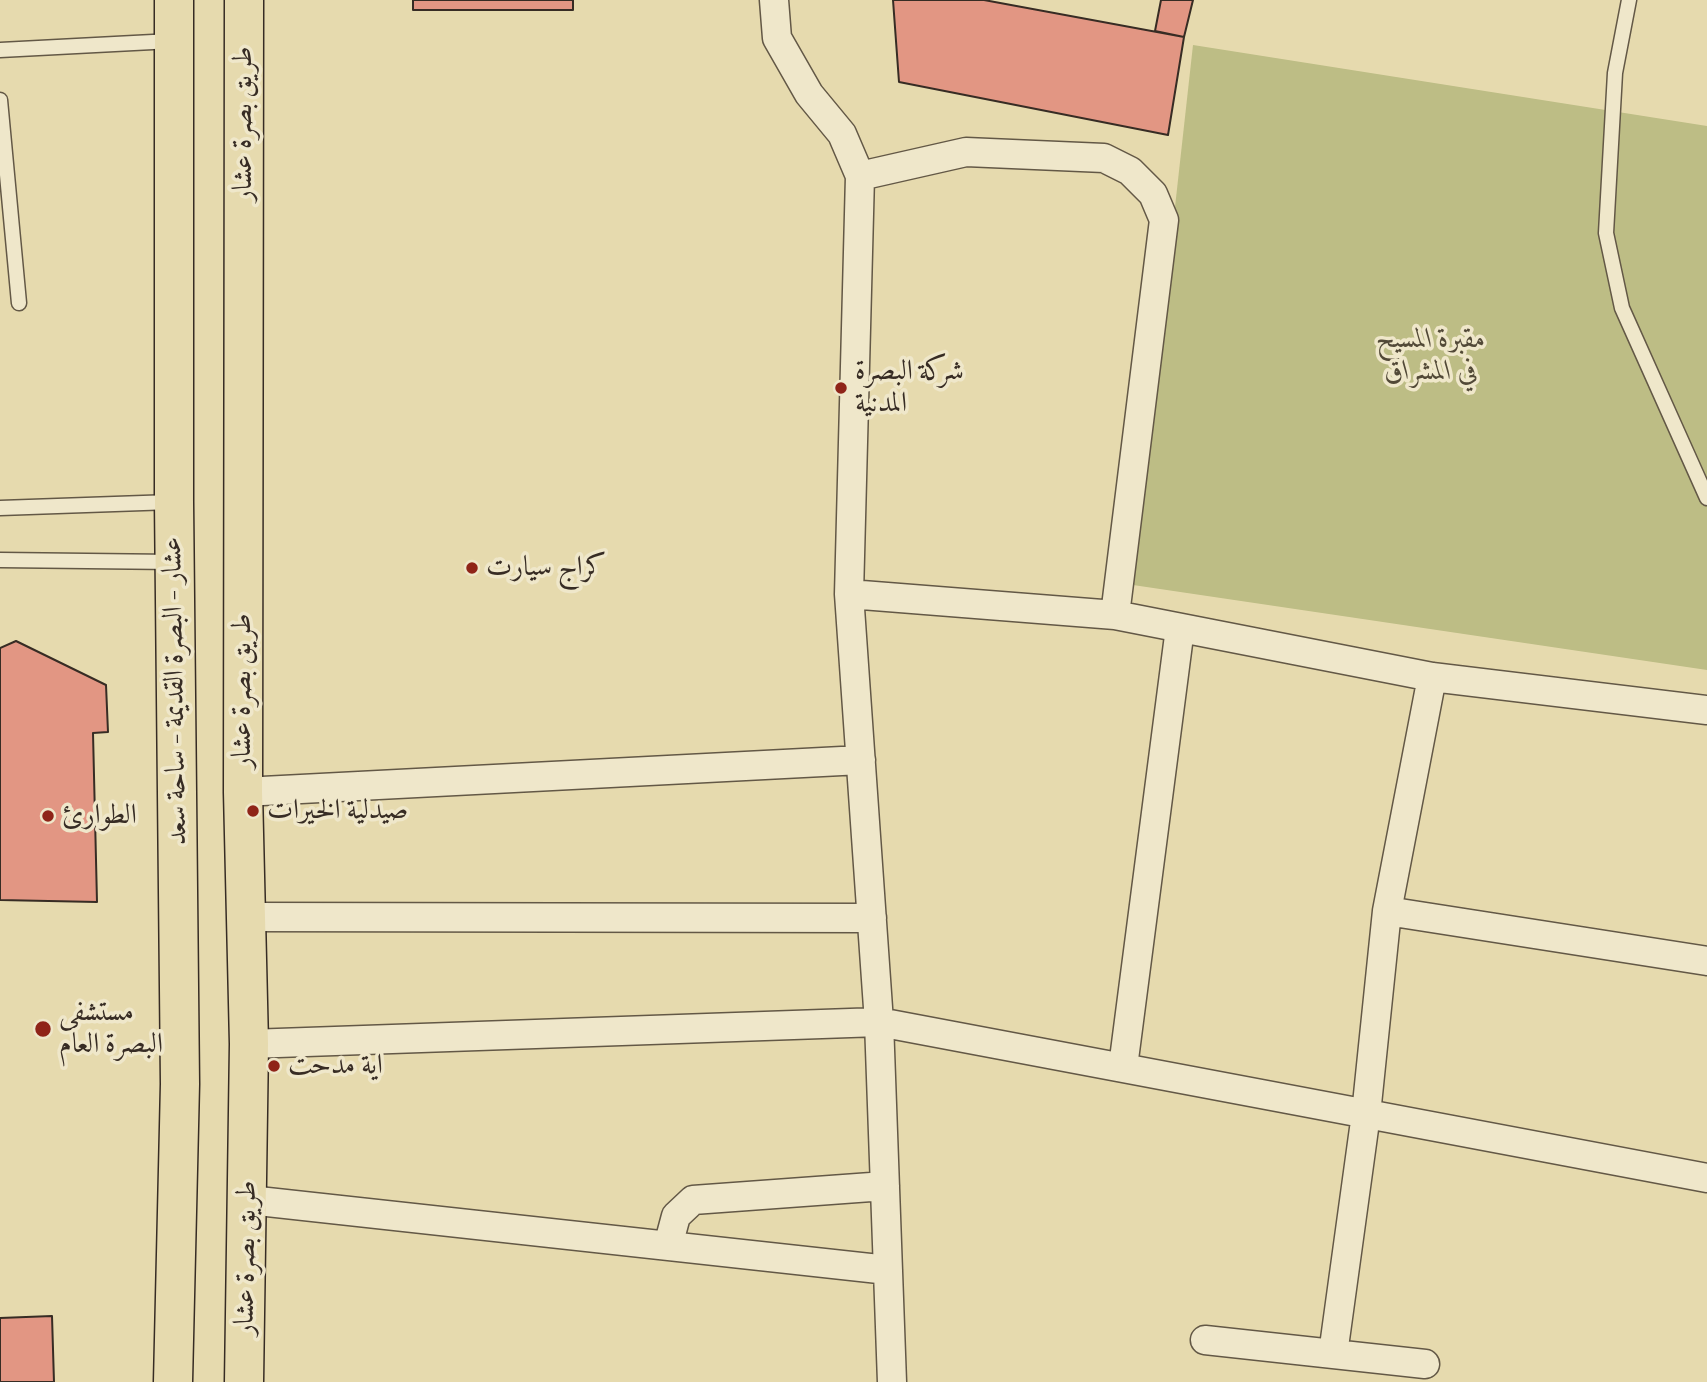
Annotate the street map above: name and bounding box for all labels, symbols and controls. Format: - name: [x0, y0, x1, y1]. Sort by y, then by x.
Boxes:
- street label: طريق بصرة عشار: [227, 46, 261, 202]
- park label: مقبرة المسيح في المشراق: [1376, 323, 1486, 389]
- place label: شركة البصرة المدنية: [855, 355, 964, 421]
- marker: شركة البصرة المدنية: [833, 380, 849, 396]
- street label: عشار - البصرة القديمة - ساحة سعد: [157, 537, 195, 845]
- place label: كراج سيارت: [486, 551, 606, 585]
- marker: كراج سيارت: [464, 560, 480, 576]
- street label: طريق بصرة عشار: [226, 613, 260, 769]
- place label: صيدلية الخيرات: [267, 794, 408, 828]
- place label: الطوارئ: [62, 799, 137, 833]
- marker: صيدلية الخيرات: [245, 803, 261, 819]
- marker: الطوارئ: [40, 808, 56, 824]
- place label: مستشفى البصرة العام: [59, 996, 163, 1062]
- marker: مستشفى البصرة العام: [33, 1019, 53, 1039]
- place label: اية مدحت: [288, 1049, 383, 1083]
- marker: اية مدحت: [266, 1058, 282, 1074]
- street label: طريق بصرة عشار: [229, 1180, 265, 1336]

